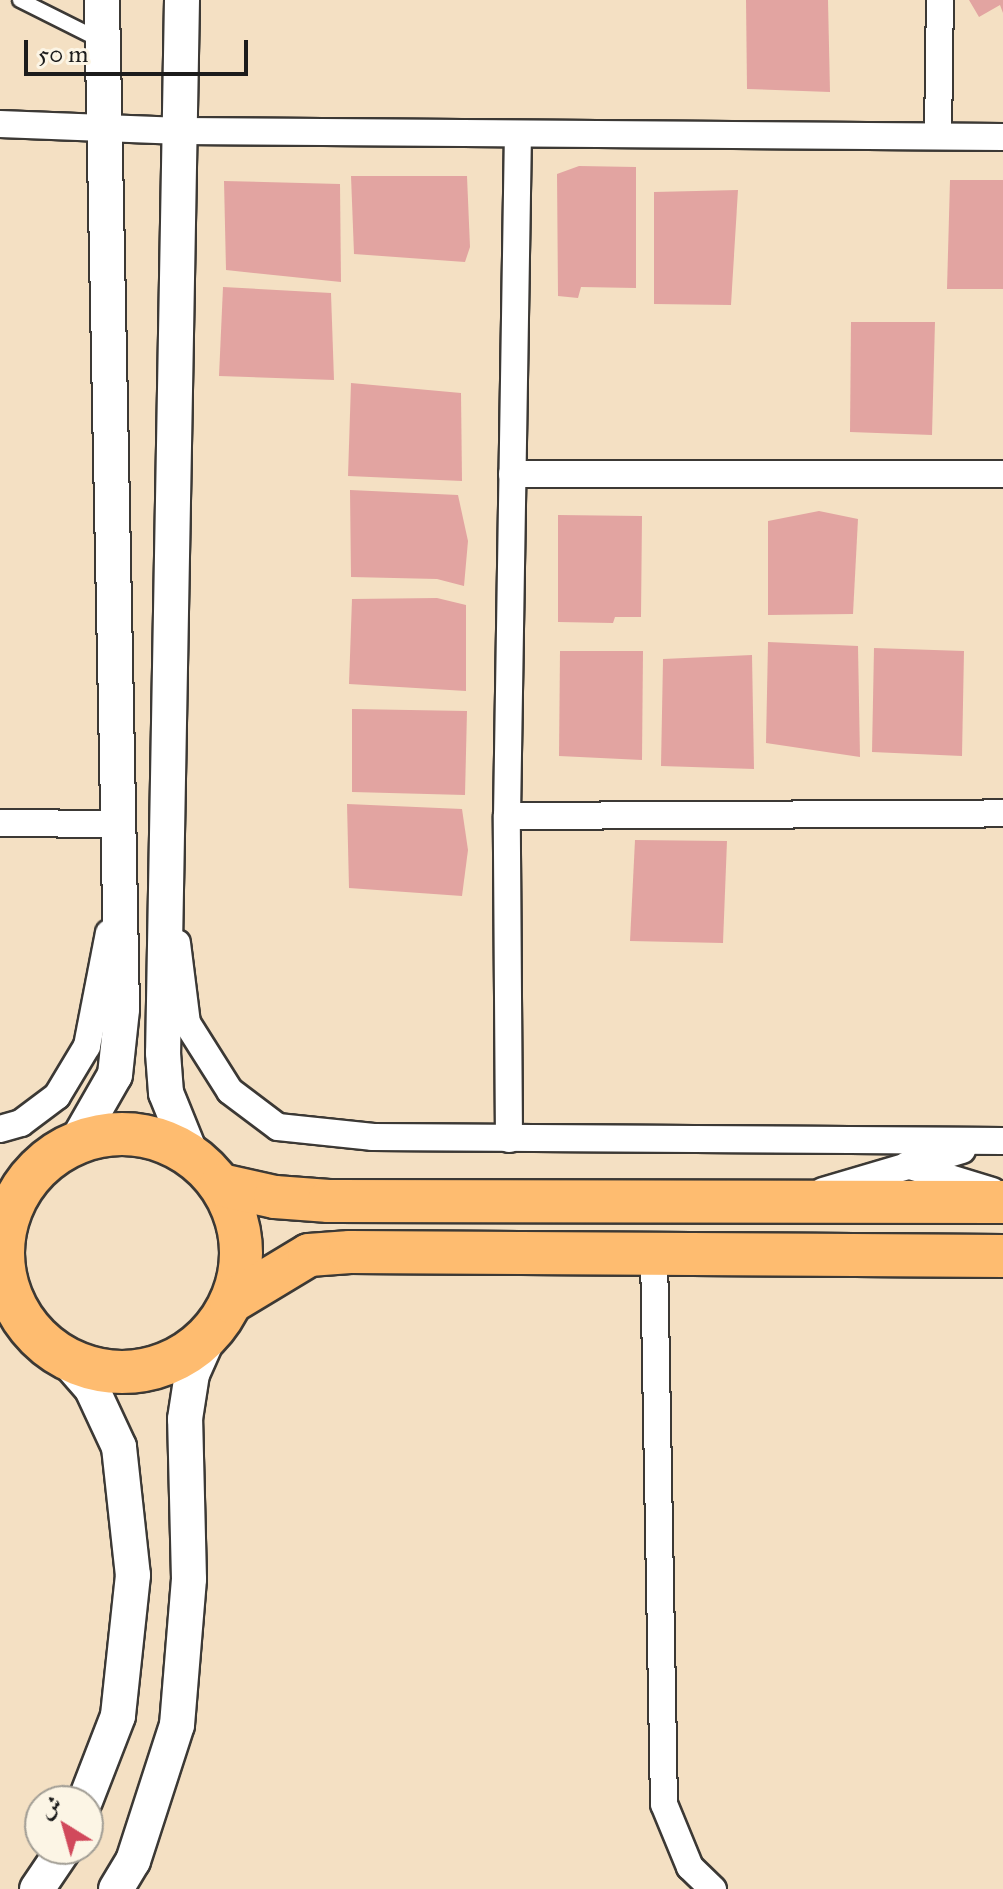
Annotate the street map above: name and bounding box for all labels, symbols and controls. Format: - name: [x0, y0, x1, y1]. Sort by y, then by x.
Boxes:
- scale bar: [28, 24, 252, 74]
- text: 50 m: [38, 39, 88, 69]
- north arrow: [24, 1785, 104, 1865]
- text: ش: [34, 1790, 67, 1824]

